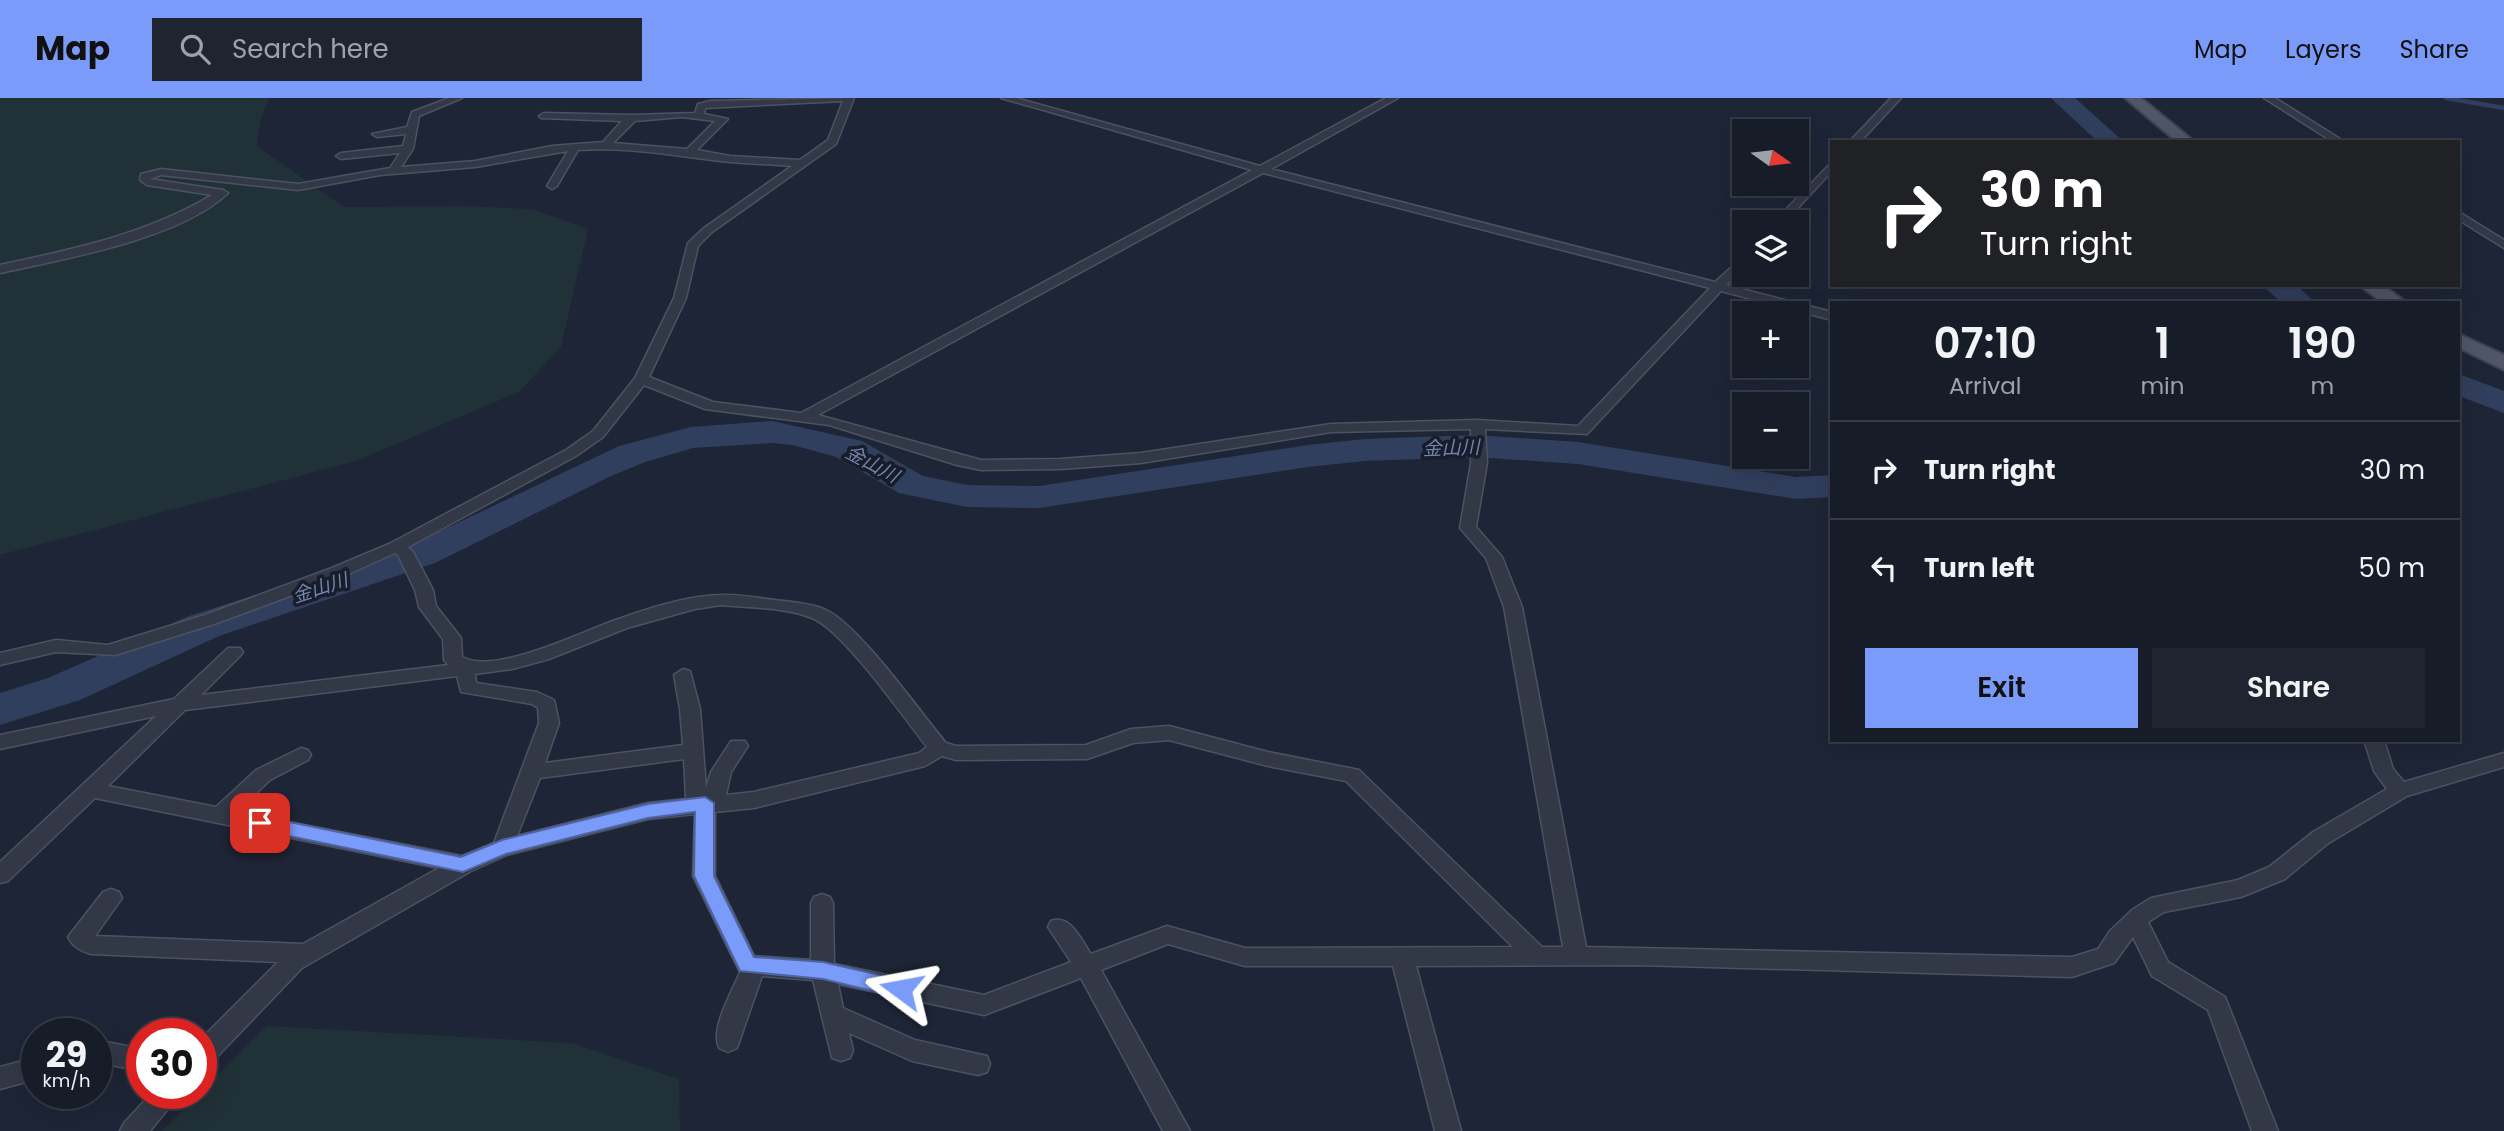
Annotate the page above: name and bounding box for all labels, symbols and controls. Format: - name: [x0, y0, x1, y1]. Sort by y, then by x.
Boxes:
- search box: [152, 18, 642, 81]
- text: Map: [35, 25, 110, 72]
- icon: search: [176, 30, 214, 68]
- text: Search here: [232, 31, 389, 67]
- text: Map: [2194, 33, 2247, 66]
- text: Layers: [2285, 33, 2361, 66]
- text: Share: [2399, 33, 2469, 66]
- north arrow: [1732, 119, 1810, 196]
- map controls: [1732, 119, 1809, 469]
- text: 30 m: [1980, 156, 2104, 224]
- icon: right: [1865, 168, 1956, 259]
- button: layers: [1732, 210, 1809, 287]
- text: Turn right: [1980, 221, 2132, 266]
- button: +: [1732, 301, 1809, 378]
- text: 07:10: [1933, 314, 2037, 373]
- text: 1: [2155, 314, 2170, 373]
- text: 190: [2288, 314, 2357, 373]
- text: Arrival: [1949, 370, 2021, 402]
- text: min: [2140, 370, 2184, 402]
- text: m: [2310, 370, 2334, 402]
- button: −: [1732, 392, 1809, 469]
- water label: 金山川: [1422, 433, 1482, 462]
- water label: 金山川: [840, 439, 905, 490]
- icon: right: [1865, 451, 1903, 489]
- text: Turn right: [1924, 452, 2056, 488]
- text: 30 m: [2360, 452, 2425, 488]
- icon: left: [1865, 549, 1903, 587]
- text: Turn left: [1924, 550, 2035, 586]
- text: 50 m: [2359, 550, 2425, 586]
- water label: 金山川: [289, 566, 353, 610]
- button: Exit: [1865, 648, 2138, 728]
- button: Share: [2152, 648, 2425, 728]
- pin: [230, 793, 290, 853]
- icon: arrive: [241, 804, 279, 842]
- position arrow: [864, 952, 938, 1026]
- speed limit sign: 30: [126, 1018, 217, 1109]
- text: 29: [46, 1030, 87, 1079]
- text: km/h: [43, 1068, 90, 1093]

